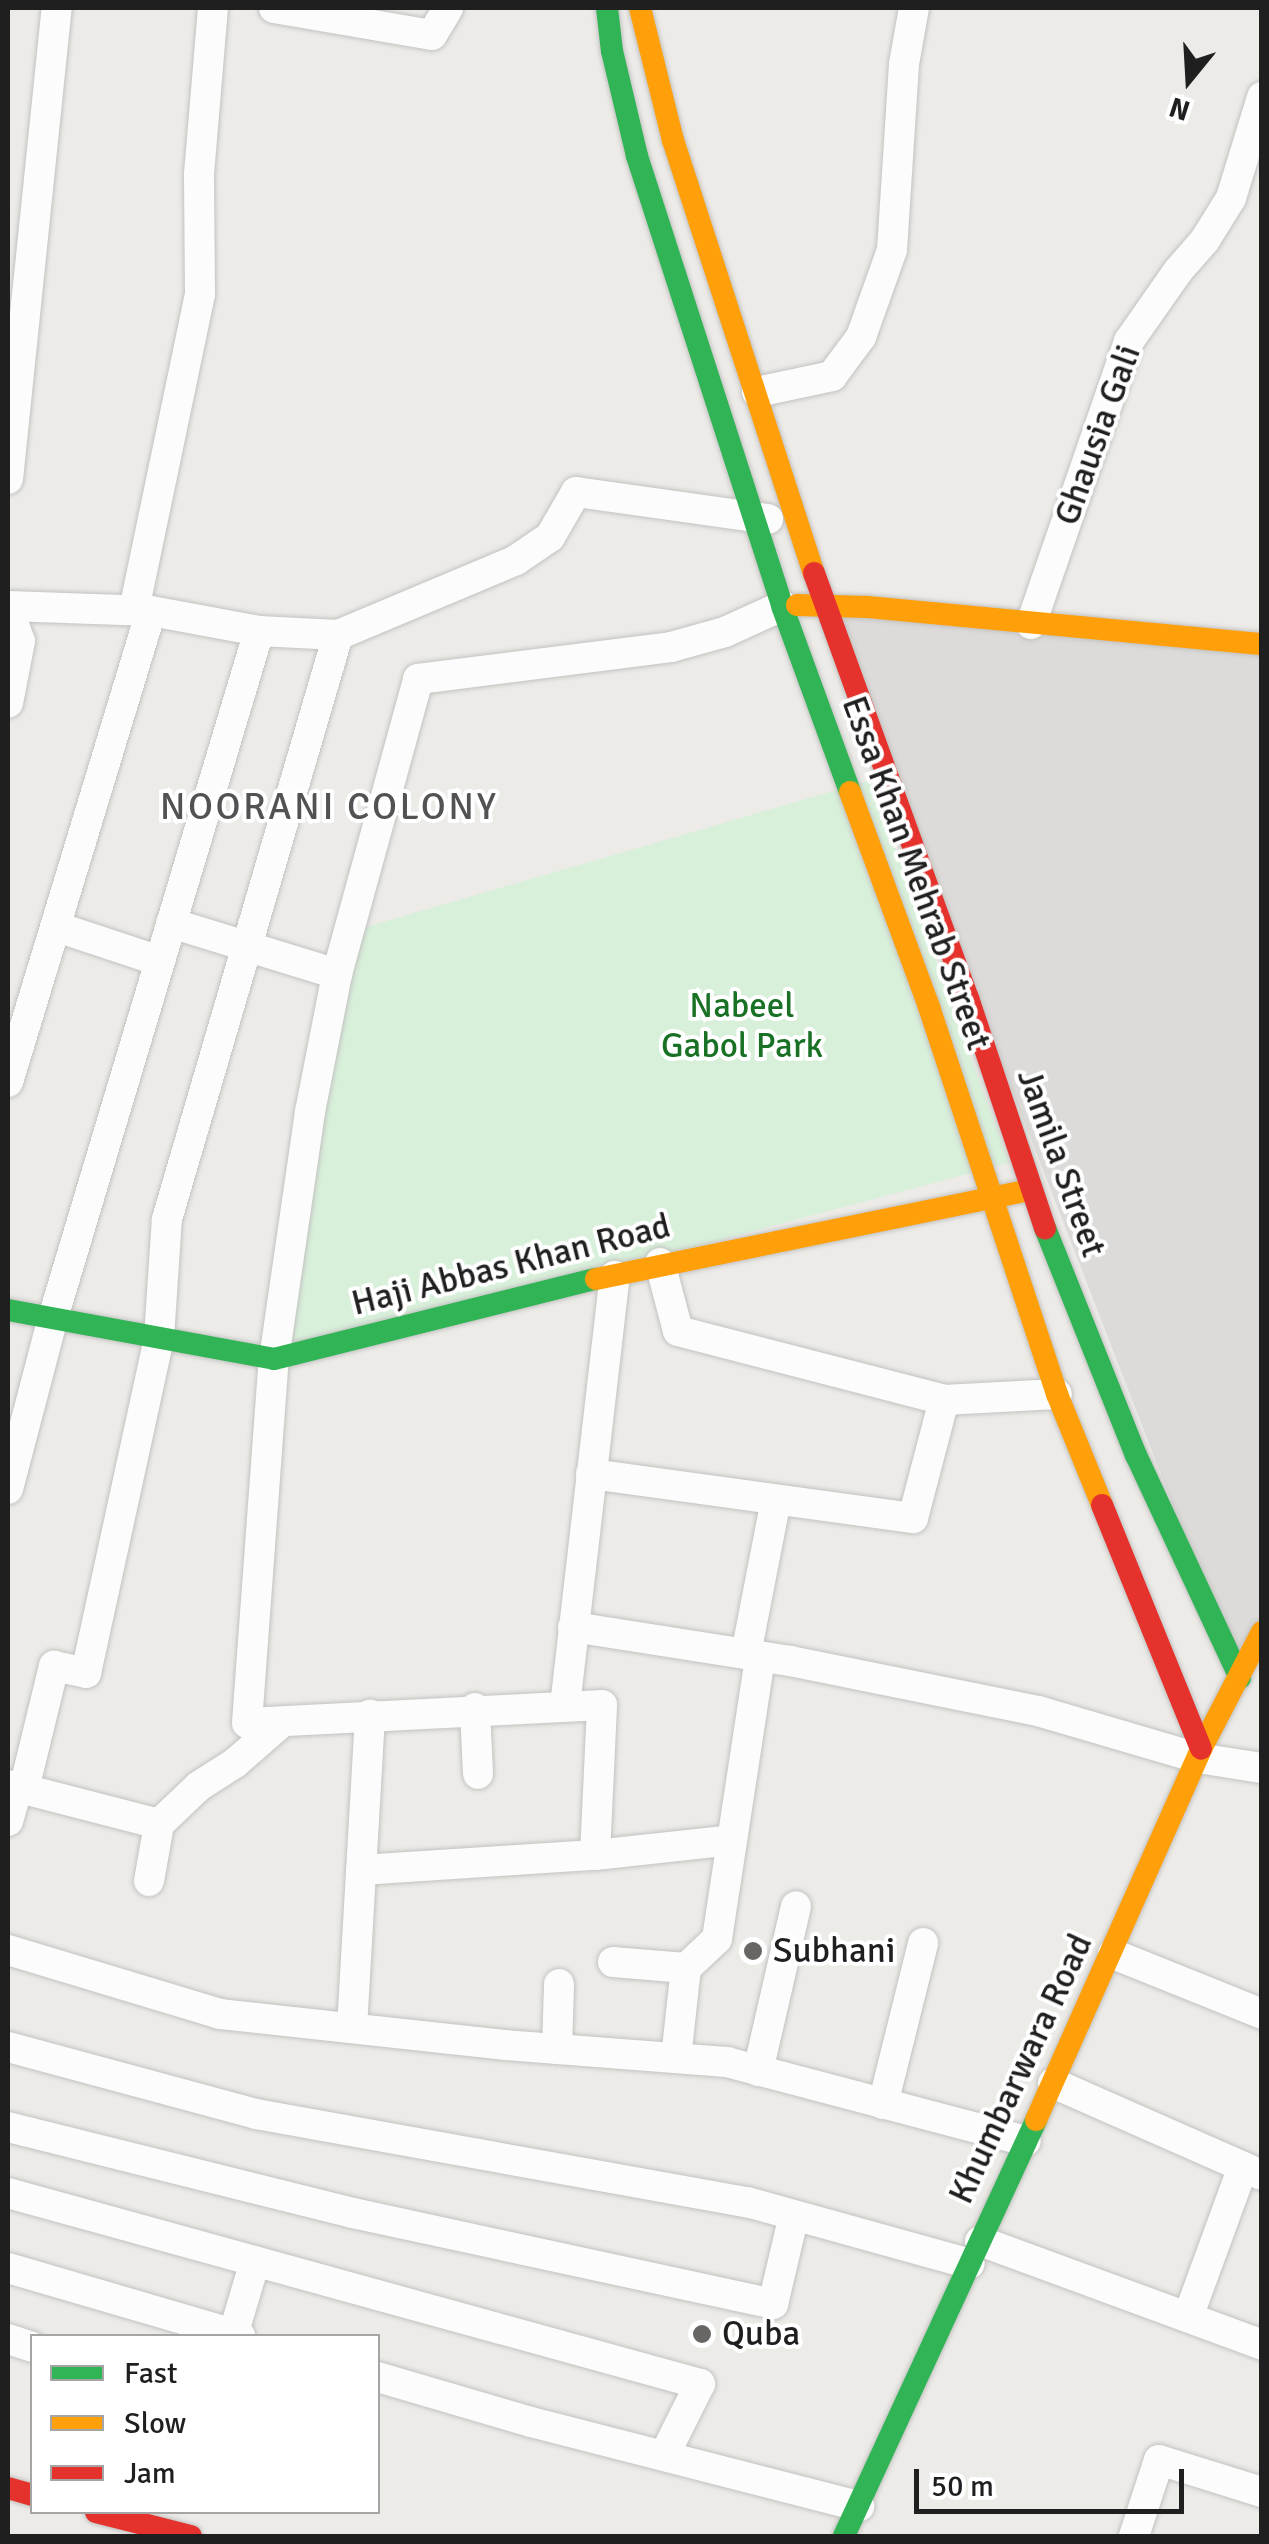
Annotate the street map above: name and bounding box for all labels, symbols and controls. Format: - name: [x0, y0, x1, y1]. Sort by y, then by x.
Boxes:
- north arrow: [1139, 30, 1239, 130]
- text: N: [1165, 89, 1194, 128]
- street label: Ghausia Gali: [1046, 339, 1150, 531]
- street label: Essa Khan Mehrab Street: [832, 691, 1000, 1055]
- district label: NOORANI COLONY: [160, 784, 498, 830]
- park label: Nabeel Gabol Park: [661, 985, 823, 1067]
- street label: Jamila Street: [1008, 1063, 1114, 1263]
- street label: Haji Abbas Khan Road: [347, 1205, 675, 1325]
- street label: Khumbarwara Road: [940, 1928, 1102, 2210]
- place label: Subhani: [773, 1930, 895, 1972]
- marker: Subhani: [742, 1940, 764, 1962]
- place label: Quba: [722, 2313, 800, 2355]
- marker: Quba: [691, 2323, 713, 2345]
- legend: [30, 2334, 380, 2514]
- text: Fast: [124, 2355, 177, 2392]
- text: Slow: [124, 2405, 186, 2442]
- scale bar: [919, 2449, 1189, 2511]
- text: Jam: [124, 2455, 176, 2492]
- text: 50 m: [931, 2468, 994, 2505]

